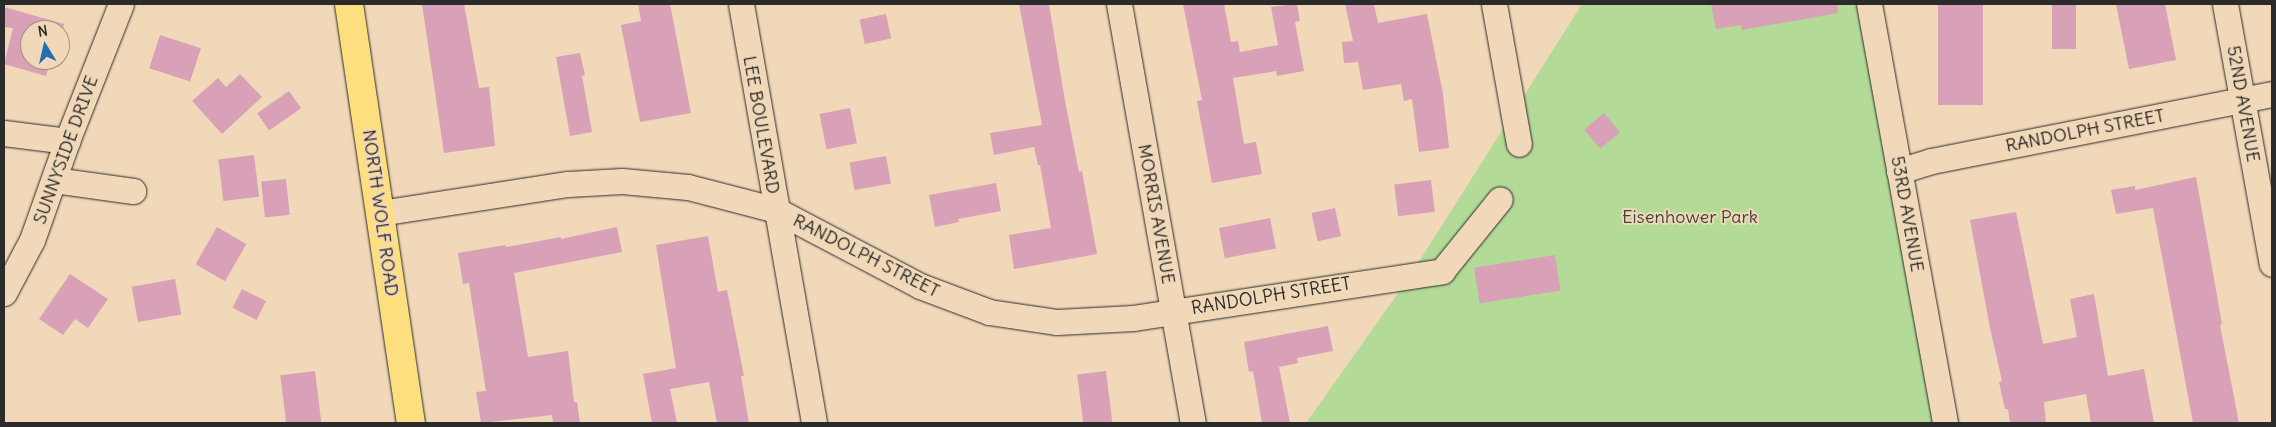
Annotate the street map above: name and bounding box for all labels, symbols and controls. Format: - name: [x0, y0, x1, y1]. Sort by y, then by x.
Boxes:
- north arrow: [20, 20, 70, 70]
- text: N: [37, 22, 49, 41]
- street label: 52ND AVENUE: [2222, 44, 2264, 164]
- street label: LEE BOULEVARD: [738, 54, 784, 196]
- street label: SUNNYSIDE DRIVE: [29, 73, 103, 227]
- street label: RANDOLPH STREET: [2004, 105, 2166, 157]
- street label: NORTH WOLF ROAD: [358, 128, 402, 298]
- street label: MORRIS AVENUE: [1133, 142, 1179, 286]
- street label: 53RD AVENUE: [1886, 154, 1928, 274]
- park label: Eisenhower Park: [1622, 206, 1758, 228]
- street label: RANDOLPH STREET: [789, 210, 943, 302]
- street label: RANDOLPH STREET: [1190, 273, 1352, 319]

